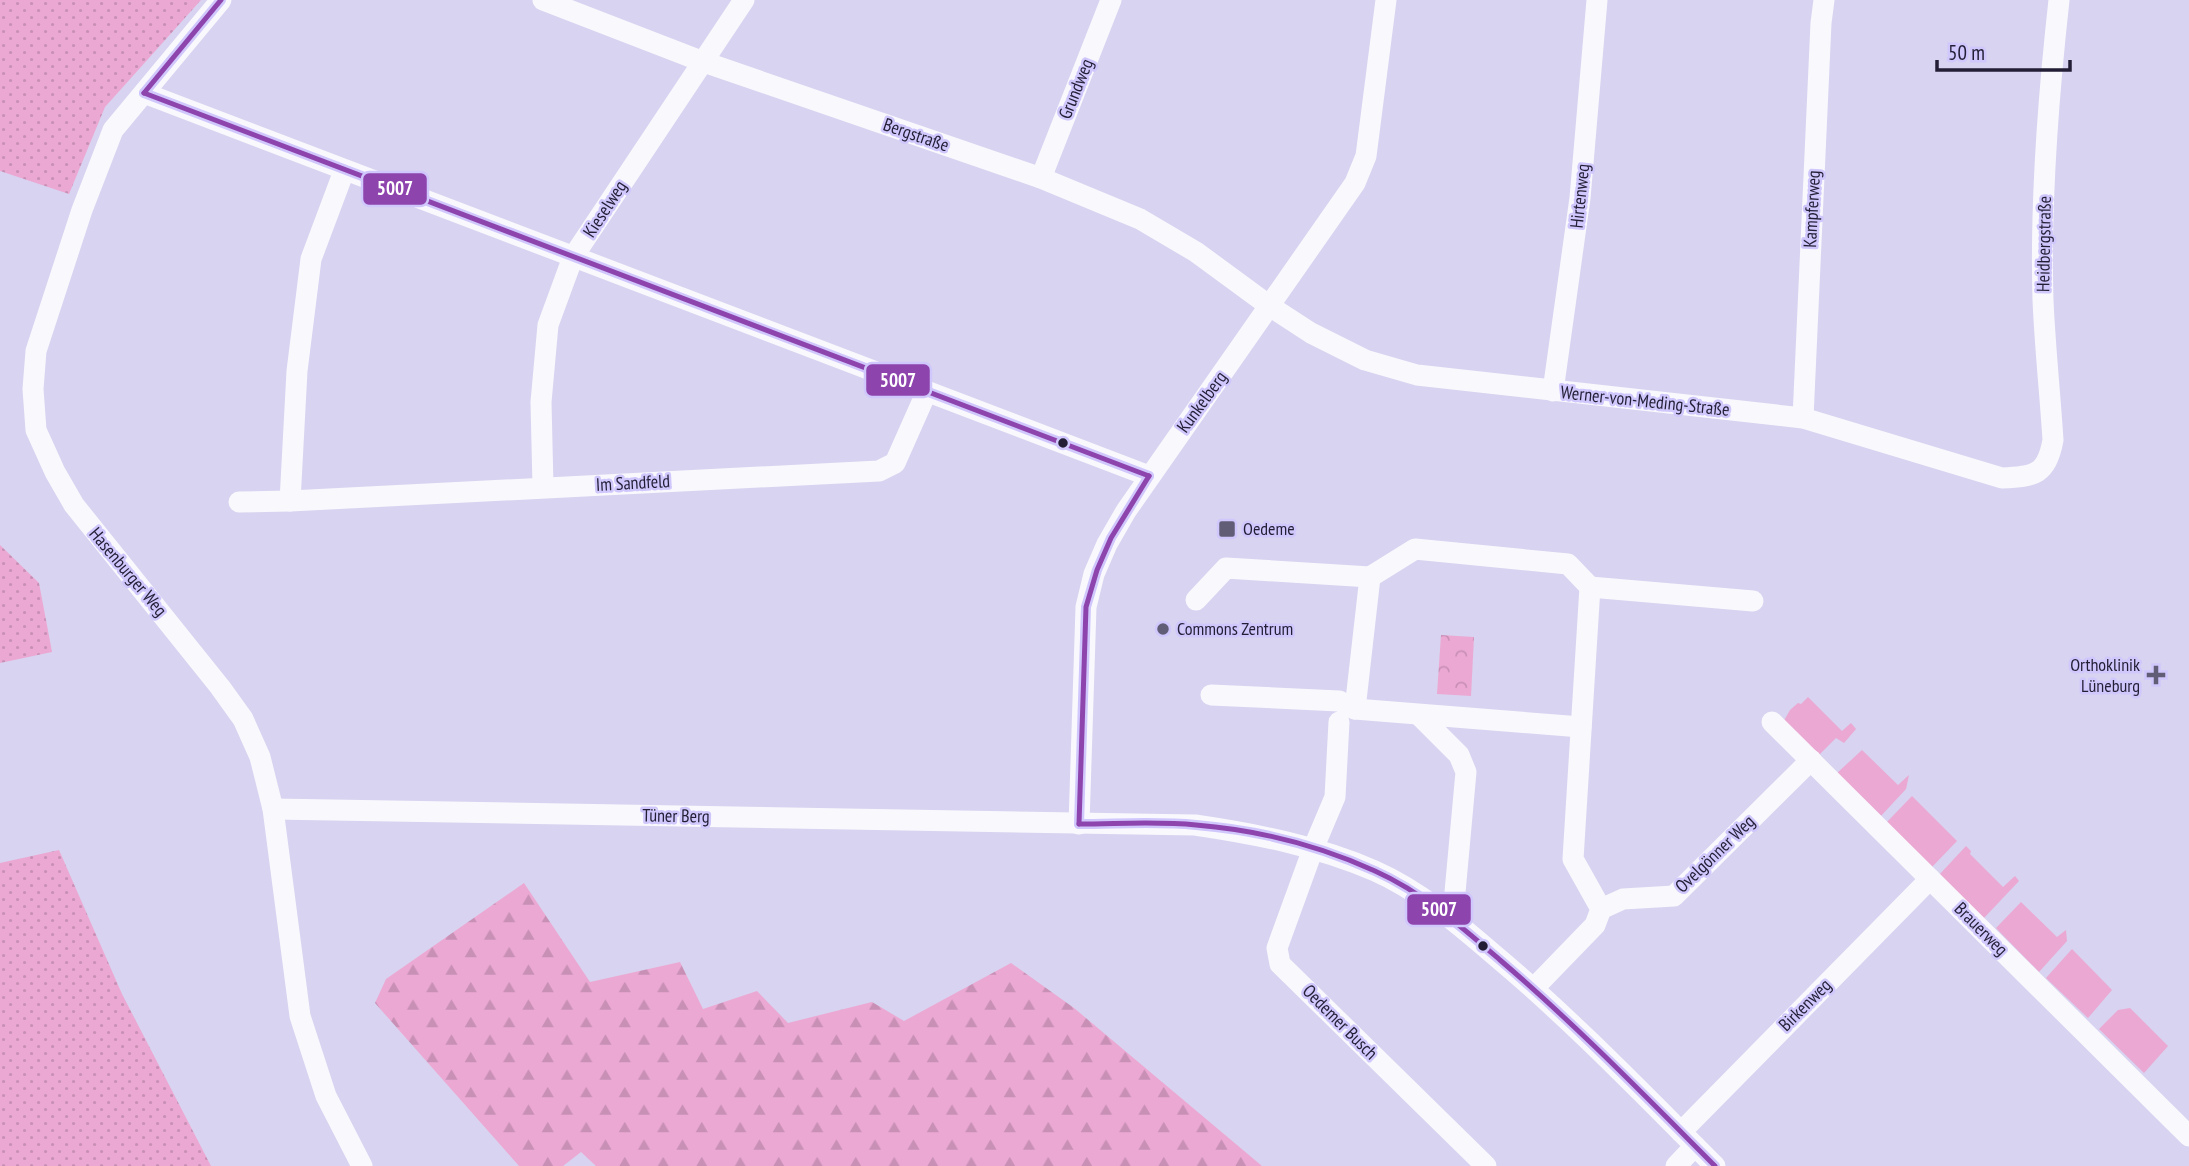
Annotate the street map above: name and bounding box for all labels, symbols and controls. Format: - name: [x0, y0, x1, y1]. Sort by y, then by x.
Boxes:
- scale bar: [1937, 28, 2070, 72]
- text: 50 m: [1948, 39, 1985, 66]
- street label: Grundweg: [1053, 55, 1098, 122]
- street label: Bergstraße: [880, 113, 952, 156]
- street label: Hirtenweg: [1565, 163, 1594, 229]
- street label: Kampferweg: [1798, 170, 1825, 248]
- line badge: 5007: [362, 172, 428, 206]
- text: 5007: [377, 176, 413, 200]
- street label: Kieselweg: [578, 176, 632, 242]
- street label: Heidbergstraße: [2031, 196, 2056, 292]
- line badge: 5007: [865, 363, 931, 397]
- street label: Kunkelberg: [1172, 366, 1232, 437]
- text: 5007: [880, 368, 916, 392]
- street label: Werner-von-Meding-Straße: [1559, 380, 1731, 421]
- unlabelled marker: [1056, 436, 1070, 450]
- street label: Im Sandfeld: [595, 469, 671, 496]
- place label: Oedeme: [1243, 517, 1295, 540]
- marker: Oedeme: [1217, 519, 1237, 539]
- street label: Hasenburger Weg: [85, 523, 172, 621]
- place label: Commons Zentrum: [1177, 617, 1293, 640]
- marker: Commons Zentrum: [1155, 621, 1171, 637]
- place label: Orthoklinik Lüneburg: [2070, 653, 2140, 697]
- marker: Orthoklinik Lüneburg: [2146, 665, 2166, 685]
- street label: Tüner Berg: [642, 803, 710, 828]
- street label: Ovelgönner Weg: [1670, 810, 1759, 897]
- line badge: 5007: [1406, 893, 1472, 926]
- text: 5007: [1421, 897, 1457, 921]
- street label: Brauerweg: [1950, 897, 2013, 960]
- unlabelled marker: [1476, 939, 1490, 953]
- street label: Birkenweg: [1774, 974, 1836, 1036]
- street label: Oedemer Busch: [1298, 979, 1383, 1064]

